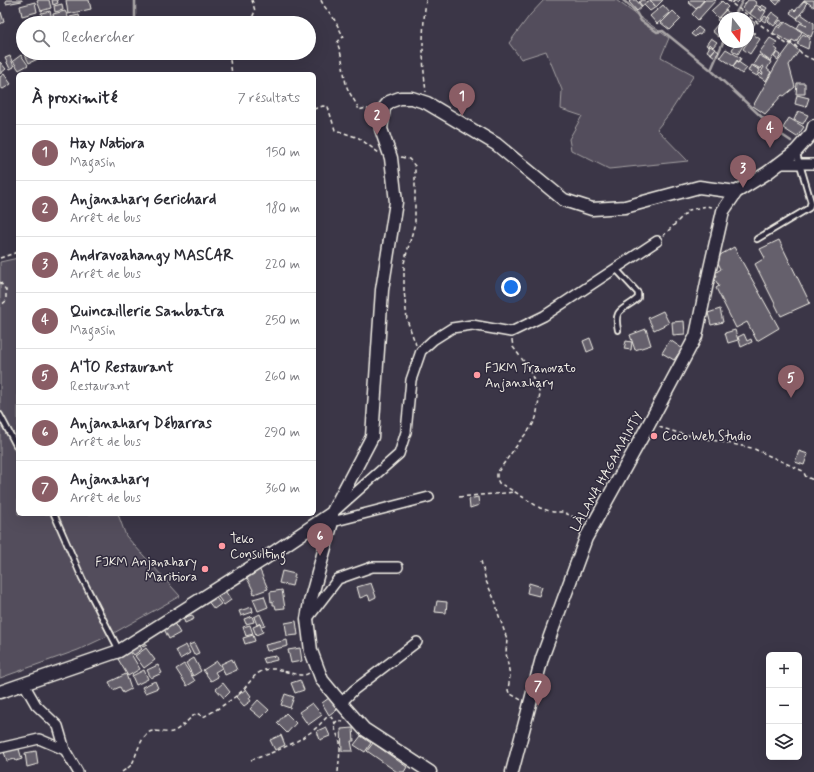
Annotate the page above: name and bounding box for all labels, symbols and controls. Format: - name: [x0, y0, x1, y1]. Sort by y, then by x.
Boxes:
- north arrow: [718, 12, 754, 48]
- search box: [16, 16, 316, 60]
- icon: search: [30, 27, 52, 49]
- text: Rechercher: [62, 28, 135, 48]
- pin: 1: [449, 83, 475, 116]
- text: À proximité: [32, 87, 117, 109]
- text: 7 résultats: [238, 90, 300, 107]
- pin: 2: [364, 102, 390, 135]
- pin: 4: [757, 115, 783, 148]
- text: Hay Natiora: [70, 134, 144, 154]
- text: 1: [42, 144, 48, 161]
- text: 150 m: [266, 144, 300, 161]
- text: Magasin: [70, 154, 115, 171]
- pin: 3: [730, 155, 756, 188]
- text: Anjanahary Gerichard: [70, 190, 216, 210]
- text: 2: [42, 200, 48, 217]
- text: 180 m: [265, 200, 300, 217]
- text: Arrêt de bus: [70, 210, 141, 227]
- text: Andravoahangy MASCAR: [70, 246, 233, 266]
- text: 3: [42, 256, 48, 273]
- text: 220 m: [265, 256, 300, 273]
- text: Arrêt de bus: [70, 266, 141, 283]
- your location: [501, 277, 521, 297]
- text: Quincaillerie Sambatra: [70, 302, 224, 322]
- text: 4: [41, 312, 49, 329]
- text: 250 m: [265, 312, 300, 329]
- text: Magasin: [70, 322, 115, 339]
- text: A'TO Restaurant: [70, 358, 173, 378]
- place label: FJKM Tranovato Anjanahary: [485, 360, 576, 392]
- pin: 5: [778, 365, 804, 398]
- text: 5: [41, 368, 49, 385]
- text: 260 m: [265, 368, 300, 385]
- marker: FJKM Tranovato Anjanahary: [472, 370, 482, 380]
- text: Restaurant: [70, 378, 130, 395]
- street label: LÀLANA HAGAMAINTY: [567, 409, 647, 535]
- text: Anjanahary Débarras: [70, 414, 212, 434]
- text: 6: [42, 424, 48, 441]
- text: 290 m: [264, 424, 300, 441]
- place label: Coco Web Studio: [662, 428, 751, 445]
- marker: Coco Web Studio: [649, 431, 659, 441]
- text: Arrêt de bus: [70, 434, 141, 451]
- text: Anjanahary: [70, 470, 149, 490]
- text: 7: [41, 480, 49, 497]
- text: 360 m: [265, 480, 300, 497]
- text: Arrêt de bus: [70, 490, 141, 507]
- pin: 6: [307, 523, 333, 556]
- place label: Teko Consulting: [230, 531, 286, 565]
- marker: Teko Consulting: [217, 541, 227, 551]
- place label: FJKM Anjanahary Maritiora: [95, 554, 197, 586]
- marker: FJKM Anjanahary Maritiora: [200, 564, 210, 574]
- map controls: [766, 652, 802, 760]
- button: +: [766, 652, 802, 688]
- pin: 7: [525, 673, 551, 706]
- button: −: [766, 688, 802, 724]
- button: layers: [766, 724, 802, 760]

